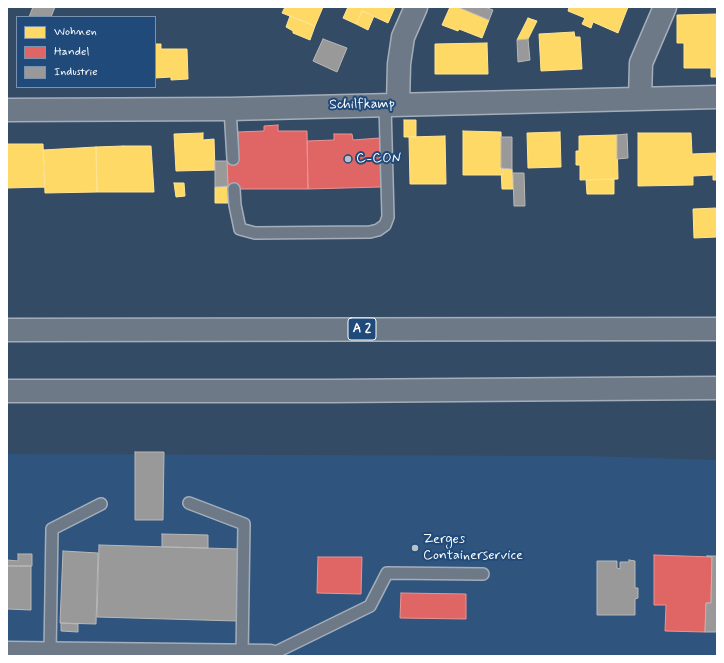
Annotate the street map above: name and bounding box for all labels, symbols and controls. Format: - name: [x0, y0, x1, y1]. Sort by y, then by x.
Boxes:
- legend: [16, 16, 156, 88]
- text: Wohnen: [54, 24, 97, 40]
- text: Handel: [54, 44, 89, 60]
- text: Industrie: [54, 64, 98, 80]
- street label: Schilfkamp: [329, 96, 395, 114]
- place label: C-CON: [356, 151, 401, 167]
- marker: C-CON: [343, 154, 353, 164]
- road number: A 2: [348, 318, 376, 340]
- place label: Zerges Containerservice: [423, 532, 523, 564]
- marker: Zerges Containerservice: [410, 543, 420, 553]

